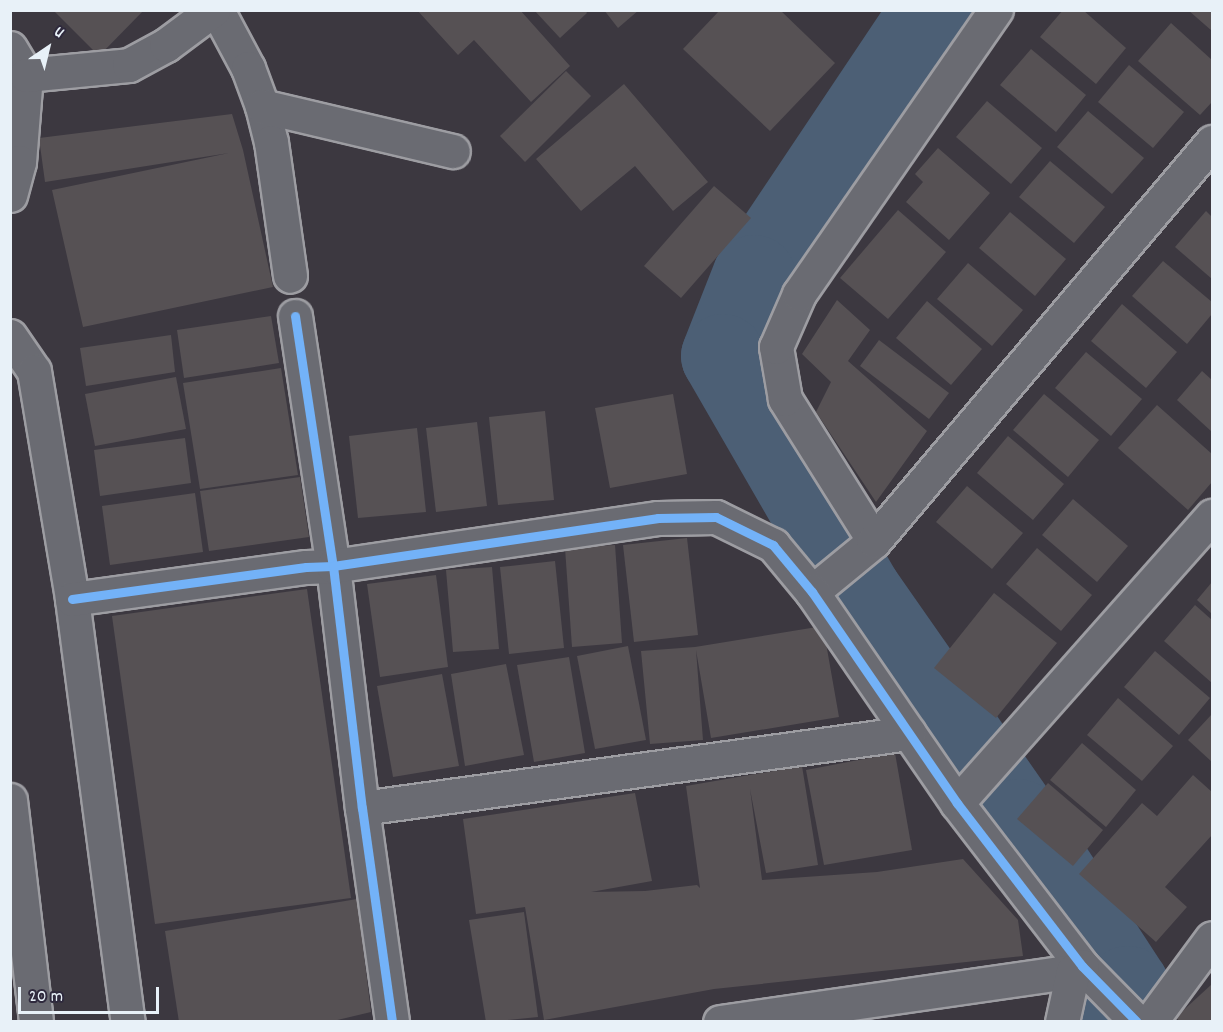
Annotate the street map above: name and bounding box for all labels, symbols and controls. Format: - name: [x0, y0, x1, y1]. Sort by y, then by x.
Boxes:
- north arrow: [18, 18, 78, 78]
- text: U: [49, 21, 68, 44]
- scale bar: [21, 975, 162, 1013]
- text: 20 m: [29, 985, 63, 1010]

